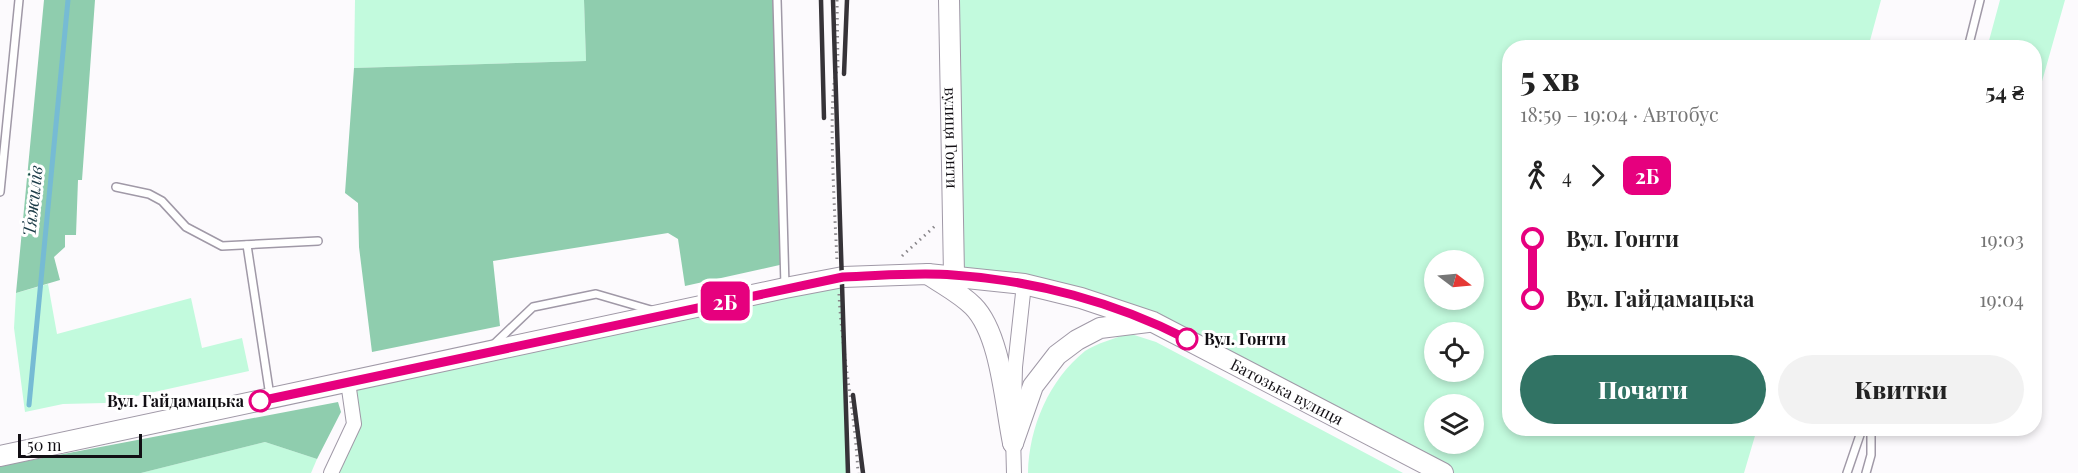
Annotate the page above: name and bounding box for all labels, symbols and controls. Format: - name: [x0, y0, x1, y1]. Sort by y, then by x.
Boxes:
- text: 5 хв: [1520, 55, 1580, 99]
- text: 54 ₴: [1985, 76, 2024, 106]
- street label: вулиця Гонти: [941, 87, 963, 189]
- text: 18:59 – 19:04 · Автобус: [1520, 100, 1719, 127]
- icon: walk: [1520, 159, 1553, 192]
- icon: forward: [1581, 159, 1614, 192]
- text: 2Б: [1635, 161, 1659, 189]
- text: 4: [1562, 162, 1572, 189]
- water label: Тяжилів: [16, 164, 48, 237]
- text: Вул. Гонти: [1566, 223, 1679, 253]
- text: 19:03: [1980, 225, 2024, 252]
- north arrow: [1424, 250, 1484, 310]
- map controls: [1424, 250, 1484, 454]
- line badge: 2Б: [698, 282, 752, 320]
- text: Вул. Гайдамацька: [1566, 283, 1754, 313]
- text: 19:04: [1979, 285, 2024, 312]
- text: 2Б: [713, 287, 737, 315]
- button: locate: [1424, 322, 1484, 382]
- marker: Вул. Гонти: [1176, 328, 1198, 350]
- place label: Вул. Гонти: [1204, 328, 1287, 349]
- street label: Батозька вулиця: [1227, 353, 1348, 430]
- button: Почати: [1520, 355, 1766, 424]
- button: Квитки: [1778, 355, 2024, 424]
- place label: Вул. Гайдамацька: [107, 390, 245, 411]
- marker: Вул. Гайдамацька: [249, 390, 271, 412]
- button: layers: [1424, 394, 1484, 454]
- scale bar: [18, 431, 142, 458]
- text: 50 m: [27, 434, 61, 455]

